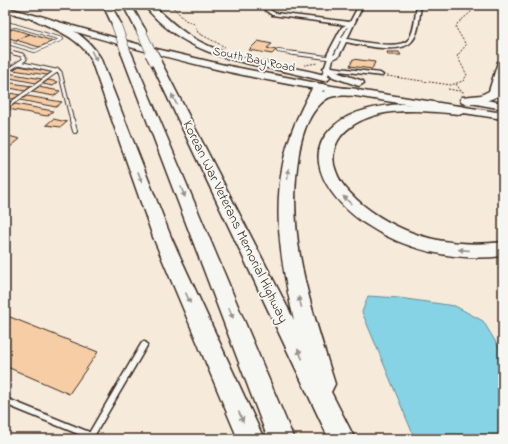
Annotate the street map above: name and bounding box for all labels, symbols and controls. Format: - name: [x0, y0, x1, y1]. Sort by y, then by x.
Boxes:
- street label: South Bay Road: [211, 42, 297, 79]
- one-way arrow: [91, 50, 97, 62]
- one-way arrow: [171, 94, 177, 105]
- street label: Korean War Veterans Memorial Highway: [176, 117, 293, 327]
- one-way arrow: [285, 168, 291, 180]
- one-way arrow: [137, 172, 143, 184]
- one-way arrow: [180, 187, 186, 199]
- one-way arrow: [342, 195, 352, 205]
- one-way arrow: [458, 247, 470, 254]
- one-way arrow: [185, 293, 191, 304]
- one-way arrow: [297, 296, 303, 308]
- one-way arrow: [229, 307, 235, 319]
- one-way arrow: [297, 348, 303, 360]
- one-way arrow: [238, 411, 244, 422]

